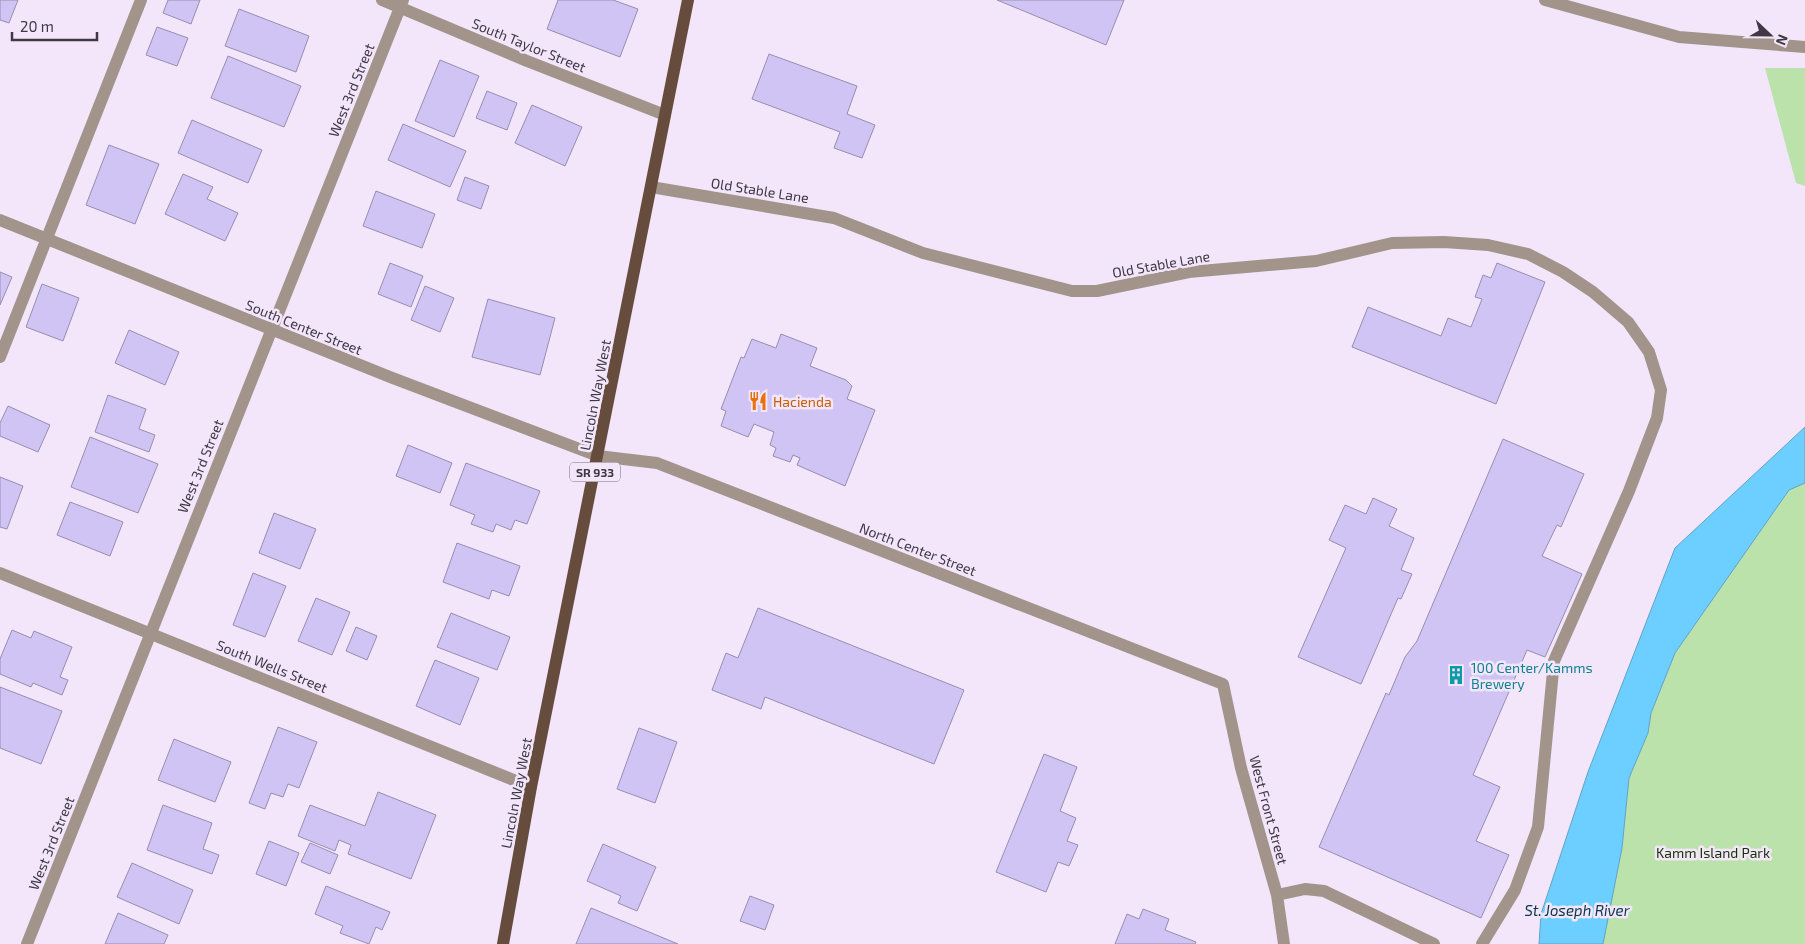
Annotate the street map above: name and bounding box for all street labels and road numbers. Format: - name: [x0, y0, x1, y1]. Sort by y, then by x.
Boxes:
- street label: South Taylor Street: [470, 14, 588, 76]
- street label: West 3rd Street: [324, 41, 378, 139]
- street label: Old Stable Lane: [710, 174, 810, 206]
- street label: Old Stable Lane: [1111, 247, 1211, 281]
- street label: South Center Street: [243, 296, 365, 358]
- street label: Lincoln Way West: [576, 338, 614, 452]
- street label: West 3rd Street: [173, 417, 227, 515]
- road number: SR 933: [570, 462, 620, 482]
- street label: North Center Street: [857, 519, 979, 579]
- street label: South Wells Street: [214, 636, 330, 696]
- street label: Lincoln Way West: [497, 736, 535, 850]
- street label: West Front Street: [1246, 754, 1292, 866]
- street label: West 3rd Street: [24, 794, 78, 892]

